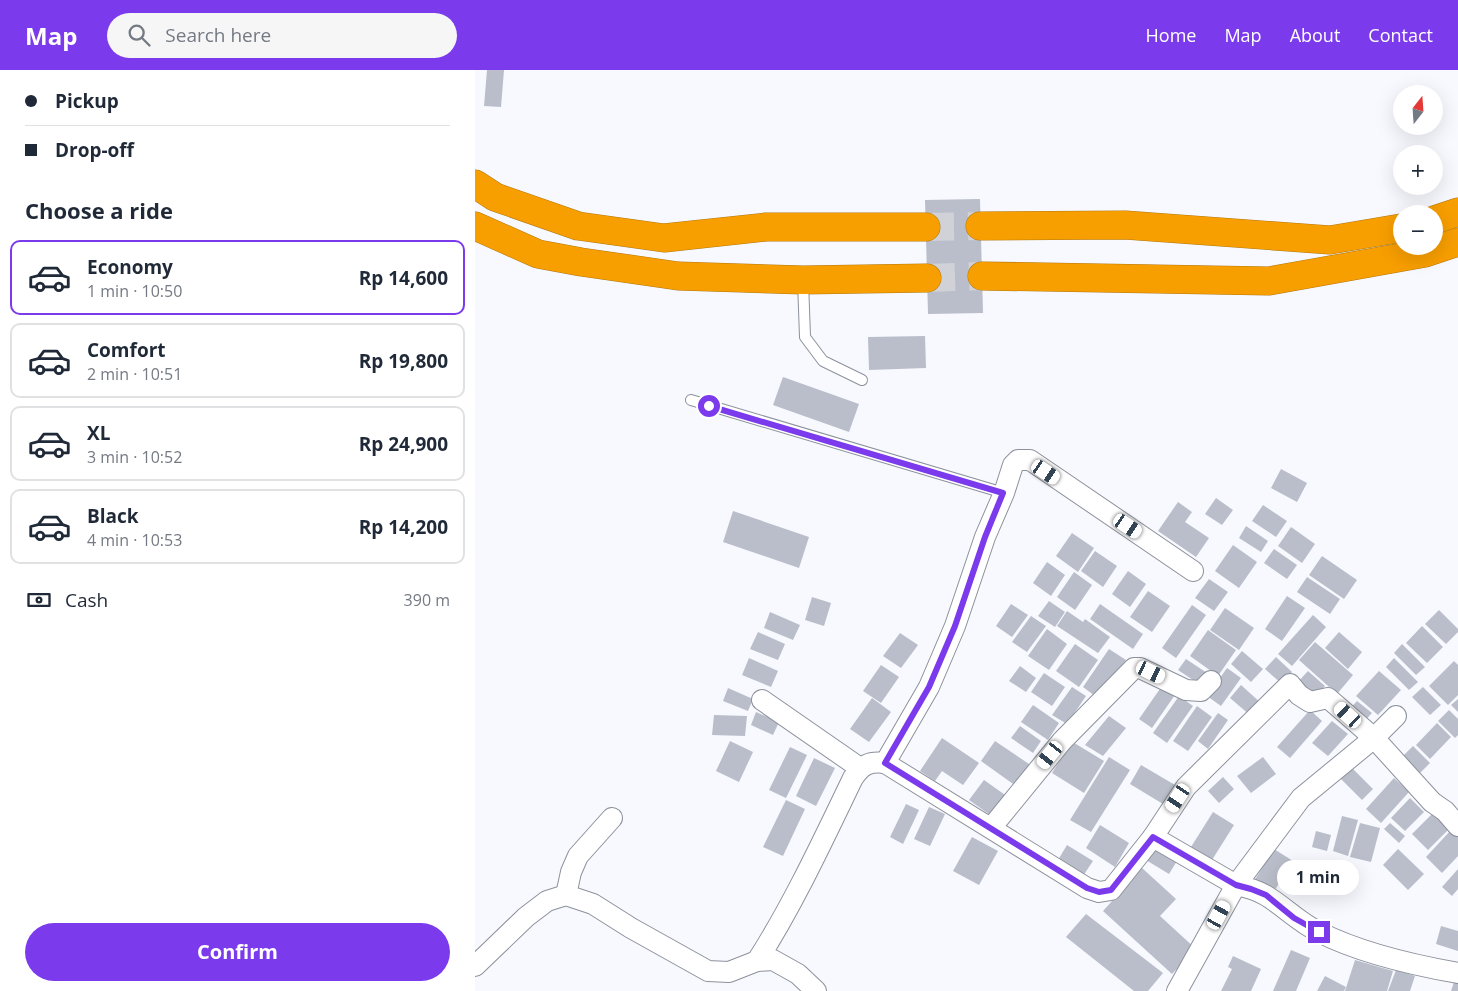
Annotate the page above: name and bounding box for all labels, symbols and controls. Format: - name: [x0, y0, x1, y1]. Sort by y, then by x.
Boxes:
- search box: [107, 13, 457, 58]
- text: Map: [25, 19, 77, 52]
- icon: search: [125, 21, 153, 49]
- text: Search here: [165, 22, 271, 48]
- text: Home: [1146, 23, 1196, 47]
- text: Map: [1224, 23, 1262, 47]
- text: About: [1290, 23, 1340, 47]
- text: Contact: [1368, 23, 1433, 47]
- north arrow: [1393, 85, 1443, 135]
- map controls: [1393, 85, 1443, 255]
- text: Pickup: [55, 88, 119, 114]
- text: Drop-off: [55, 137, 134, 163]
- button: +: [1393, 145, 1443, 195]
- text: Choose a ride: [25, 195, 173, 225]
- button: −: [1393, 205, 1443, 255]
- text: Economy: [87, 254, 173, 280]
- icon: car: [27, 255, 72, 300]
- text: Rp 14,600: [359, 265, 448, 291]
- text: 1 min · 10:50: [87, 280, 182, 302]
- text: Comfort: [87, 337, 166, 363]
- icon: car: [27, 338, 72, 383]
- text: Rp 19,800: [359, 348, 448, 374]
- text: 2 min · 10:51: [87, 363, 182, 385]
- route start: [698, 395, 720, 417]
- text: XL: [87, 420, 110, 446]
- icon: car: [27, 421, 72, 466]
- text: Rp 24,900: [359, 431, 448, 457]
- text: 3 min · 10:52: [87, 446, 182, 468]
- car: [1029, 457, 1062, 487]
- text: Black: [87, 503, 139, 529]
- icon: car: [27, 504, 72, 549]
- car: [1111, 511, 1144, 541]
- text: Rp 14,200: [359, 514, 448, 540]
- text: 4 min · 10:53: [87, 529, 182, 551]
- icon: cash: [25, 586, 53, 614]
- text: Cash: [65, 587, 108, 613]
- text: 390 m: [404, 589, 450, 611]
- car: [1134, 659, 1167, 685]
- car: [1331, 699, 1364, 731]
- car: [1034, 739, 1065, 771]
- car: [1163, 781, 1192, 815]
- callout: 1 min: [1278, 860, 1360, 894]
- text: 1 min: [1296, 866, 1340, 888]
- car: [1205, 898, 1232, 932]
- route end: [1308, 921, 1330, 943]
- button: Confirm: [25, 923, 450, 981]

